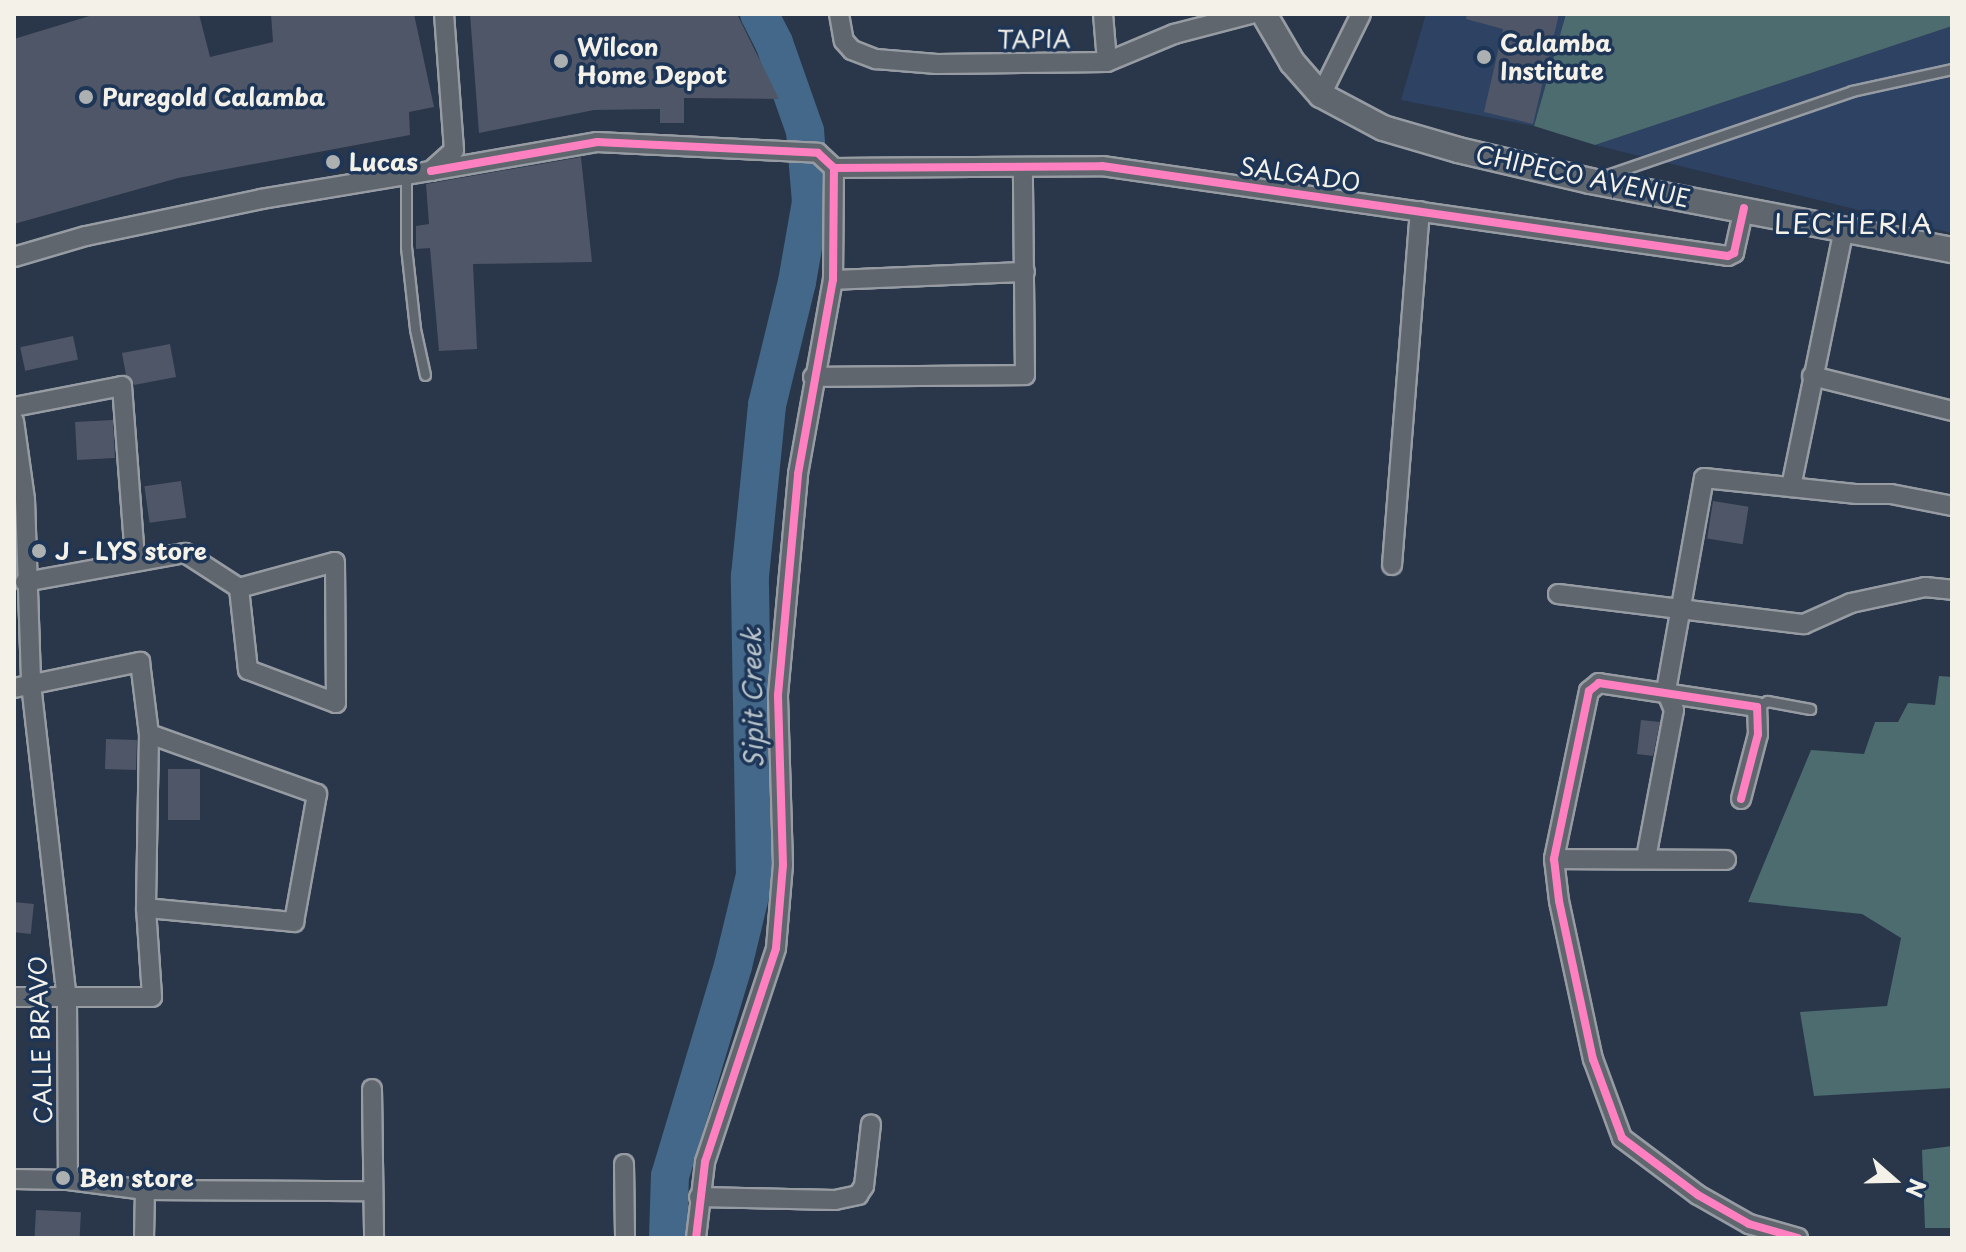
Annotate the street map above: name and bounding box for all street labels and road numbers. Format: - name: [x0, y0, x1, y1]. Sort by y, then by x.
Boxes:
- street label: TAPIA: [997, 24, 1071, 54]
- street label: CHIPECO AVENUE: [1473, 139, 1693, 213]
- street label: SALGADO: [1238, 151, 1362, 197]
- street label: CALLE BRAVO: [23, 954, 57, 1126]

